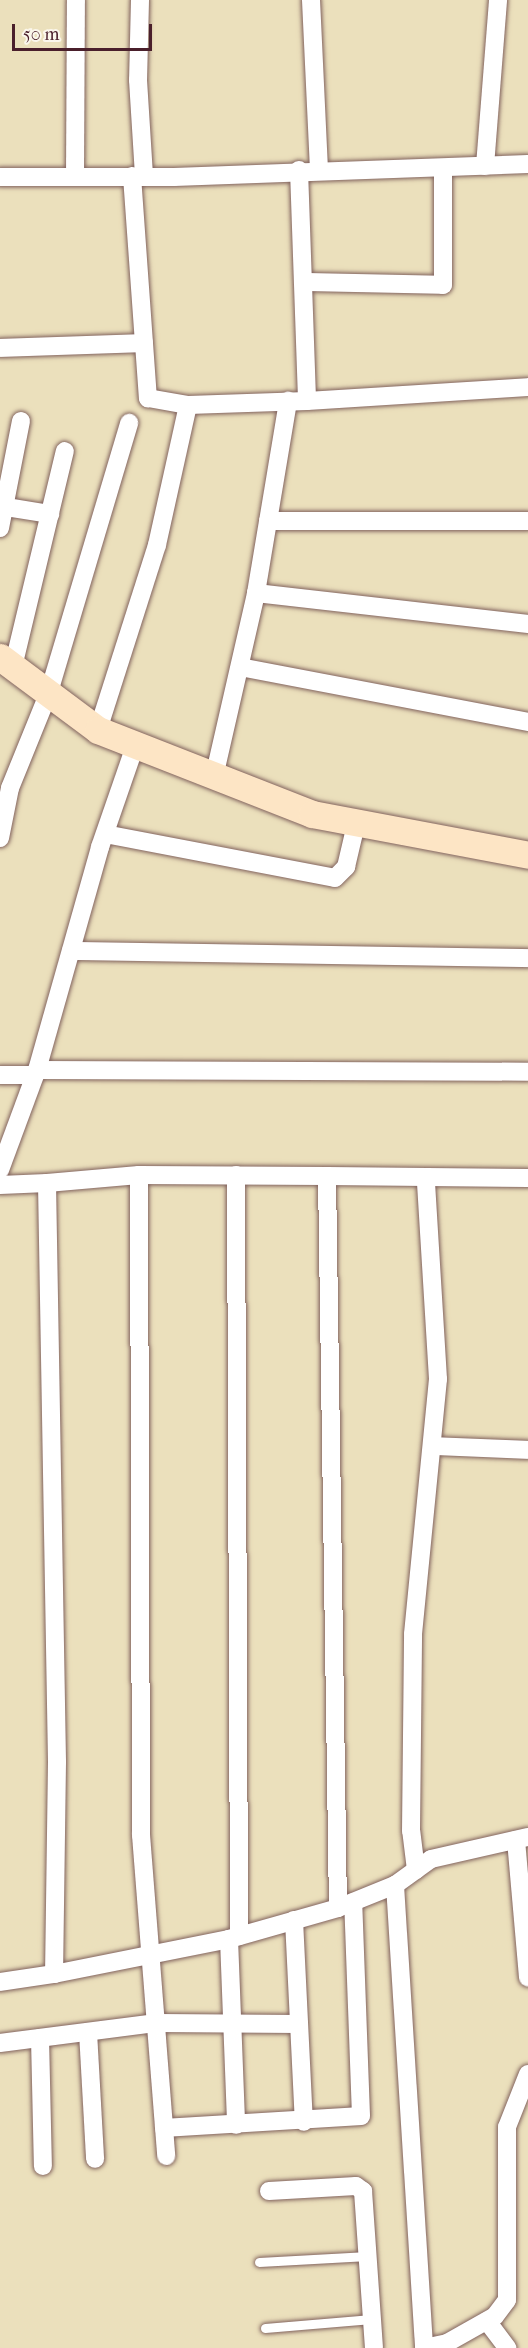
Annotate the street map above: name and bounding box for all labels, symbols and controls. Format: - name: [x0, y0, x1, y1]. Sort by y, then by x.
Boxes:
- scale bar: [15, 12, 154, 50]
- text: 50 m: [23, 24, 59, 45]

